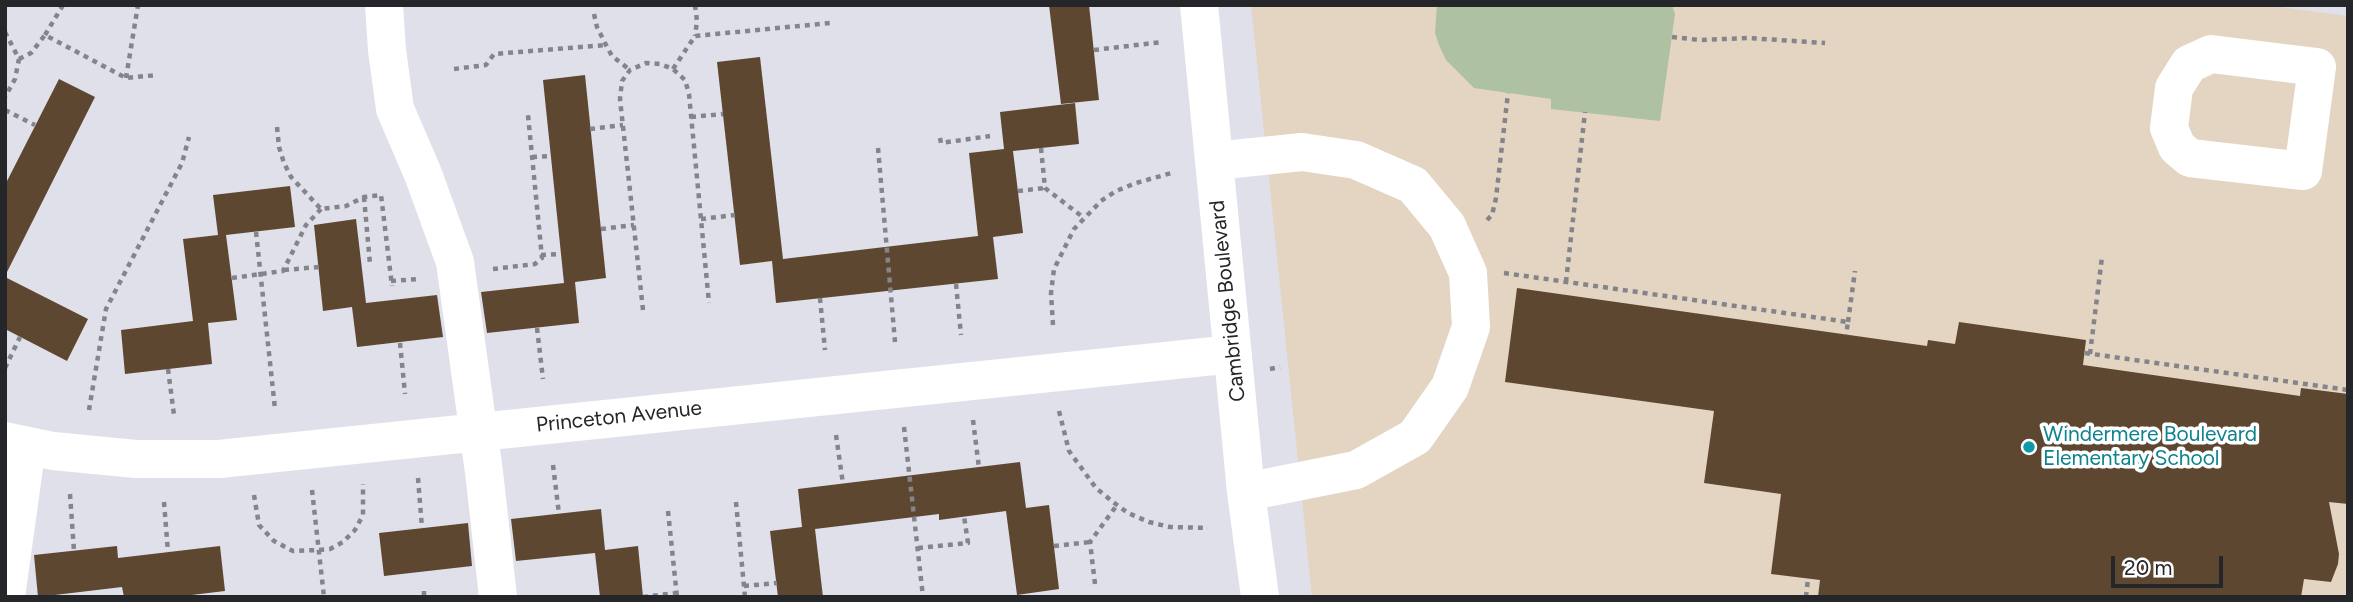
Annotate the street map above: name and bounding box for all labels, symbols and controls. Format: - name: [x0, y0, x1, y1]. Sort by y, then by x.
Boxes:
- street label: Cambridge Boulevard: [1205, 199, 1251, 403]
- street label: Princeton Avenue: [535, 396, 703, 438]
- place label: Windermere Boulevard Elementary School: [2043, 422, 2257, 472]
- marker: Windermere Boulevard Elementary School: [2021, 439, 2037, 455]
- scale bar: [2115, 542, 2227, 586]
- text: 20 m: [2124, 555, 2172, 580]

